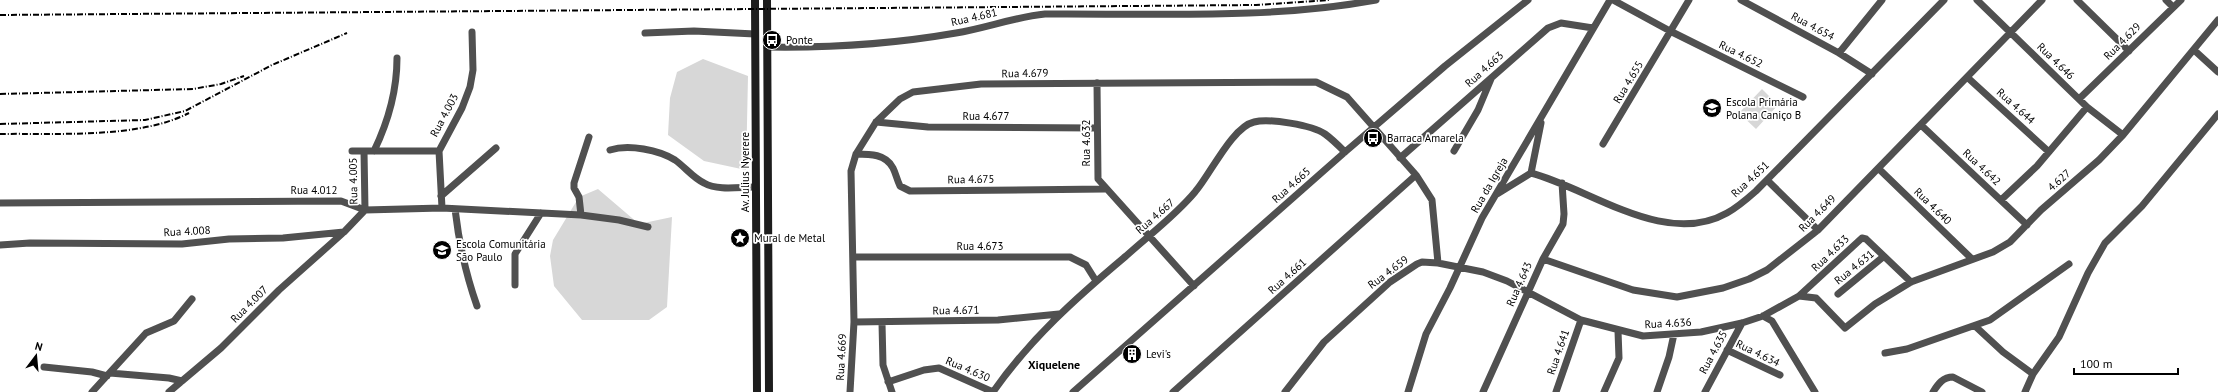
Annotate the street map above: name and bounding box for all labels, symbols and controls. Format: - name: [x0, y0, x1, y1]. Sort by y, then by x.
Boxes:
- street label: Rua 4.681: [949, 5, 999, 29]
- street label: Rua 4.654: [1789, 9, 1837, 43]
- street label: Rua 4.629: [2100, 19, 2144, 63]
- bus stop icon: Ponte: [761, 29, 783, 51]
- place label: Ponte: [786, 33, 813, 47]
- street label: Rua 4.652: [1717, 37, 1765, 71]
- street label: Rua 4.646: [2034, 40, 2078, 82]
- street label: Rua 4.663: [1462, 48, 1506, 90]
- street label: Rua 4.655: [1610, 58, 1646, 106]
- street label: Rua 4.679: [1001, 66, 1049, 80]
- street label: Rua 4.644: [1994, 85, 2038, 127]
- street label: Rua 4.003: [427, 91, 461, 139]
- place label: Escola Primária Polana Caniço B: [1726, 95, 1801, 122]
- school or university icon: Escola Primária Polana Caniço B: [1701, 97, 1723, 119]
- street label: Rua 4.677: [962, 109, 1010, 123]
- street label: Rua 4.632: [1079, 119, 1093, 167]
- bus stop icon: Barraca Amarela: [1362, 127, 1384, 149]
- street label: Av. Julius Nyerere: [738, 131, 752, 212]
- place label: Barraca Amarela: [1387, 131, 1464, 145]
- street label: Rua 4.642: [1960, 146, 2004, 188]
- street label: Rua da Igreja: [1467, 155, 1511, 215]
- street label: Rua 4.005: [346, 157, 360, 205]
- street label: Rua 4.651: [1728, 158, 1772, 200]
- street label: Rua 4.665: [1269, 164, 1313, 206]
- street label: 4.627: [2044, 166, 2074, 194]
- street label: Rua 4.675: [947, 172, 995, 186]
- street label: Rua 4.012: [290, 183, 338, 197]
- street label: Rua 4.640: [1911, 185, 1955, 227]
- street label: Rua 4.649: [1795, 191, 1839, 235]
- street label: Rua 4.667: [1133, 195, 1177, 237]
- street label: Rua 4.008: [163, 223, 211, 239]
- place icon: Mural de Metal: [729, 227, 751, 249]
- place label: Mural de Metal: [754, 231, 826, 245]
- street label: Rua 4.633: [1808, 232, 1852, 274]
- place label: Escola Comunitária São Paulo: [456, 237, 546, 264]
- school or university icon: Escola Comunitária São Paulo: [431, 239, 453, 261]
- street label: Rua 4.673: [956, 239, 1004, 253]
- street label: Rua 4.631: [1831, 247, 1877, 287]
- street label: Rua 4.659: [1365, 252, 1411, 292]
- street label: Rua 4.661: [1265, 255, 1309, 297]
- street label: Rua 4.643: [1503, 260, 1535, 308]
- street label: Rua 4.007: [227, 282, 271, 326]
- street label: Rua 4.671: [932, 303, 980, 317]
- street label: Rua 4.636: [1644, 315, 1692, 331]
- street label: Rua 4.641: [1544, 327, 1572, 377]
- street label: Rua 4.635: [1696, 328, 1730, 376]
- street label: Rua 4.669: [833, 333, 849, 381]
- north arrow: [16, 336, 56, 376]
- street label: Rua 4.634: [1734, 336, 1782, 370]
- text: N: [33, 339, 44, 354]
- building icon: Levi's: [1121, 343, 1143, 365]
- place label: Levi's: [1146, 347, 1171, 361]
- scale bar: [2074, 350, 2178, 376]
- street label: Rua 4.630: [944, 353, 992, 385]
- text: 100 m: [2080, 356, 2113, 371]
- district label: Xiquelene: [1028, 357, 1080, 372]

